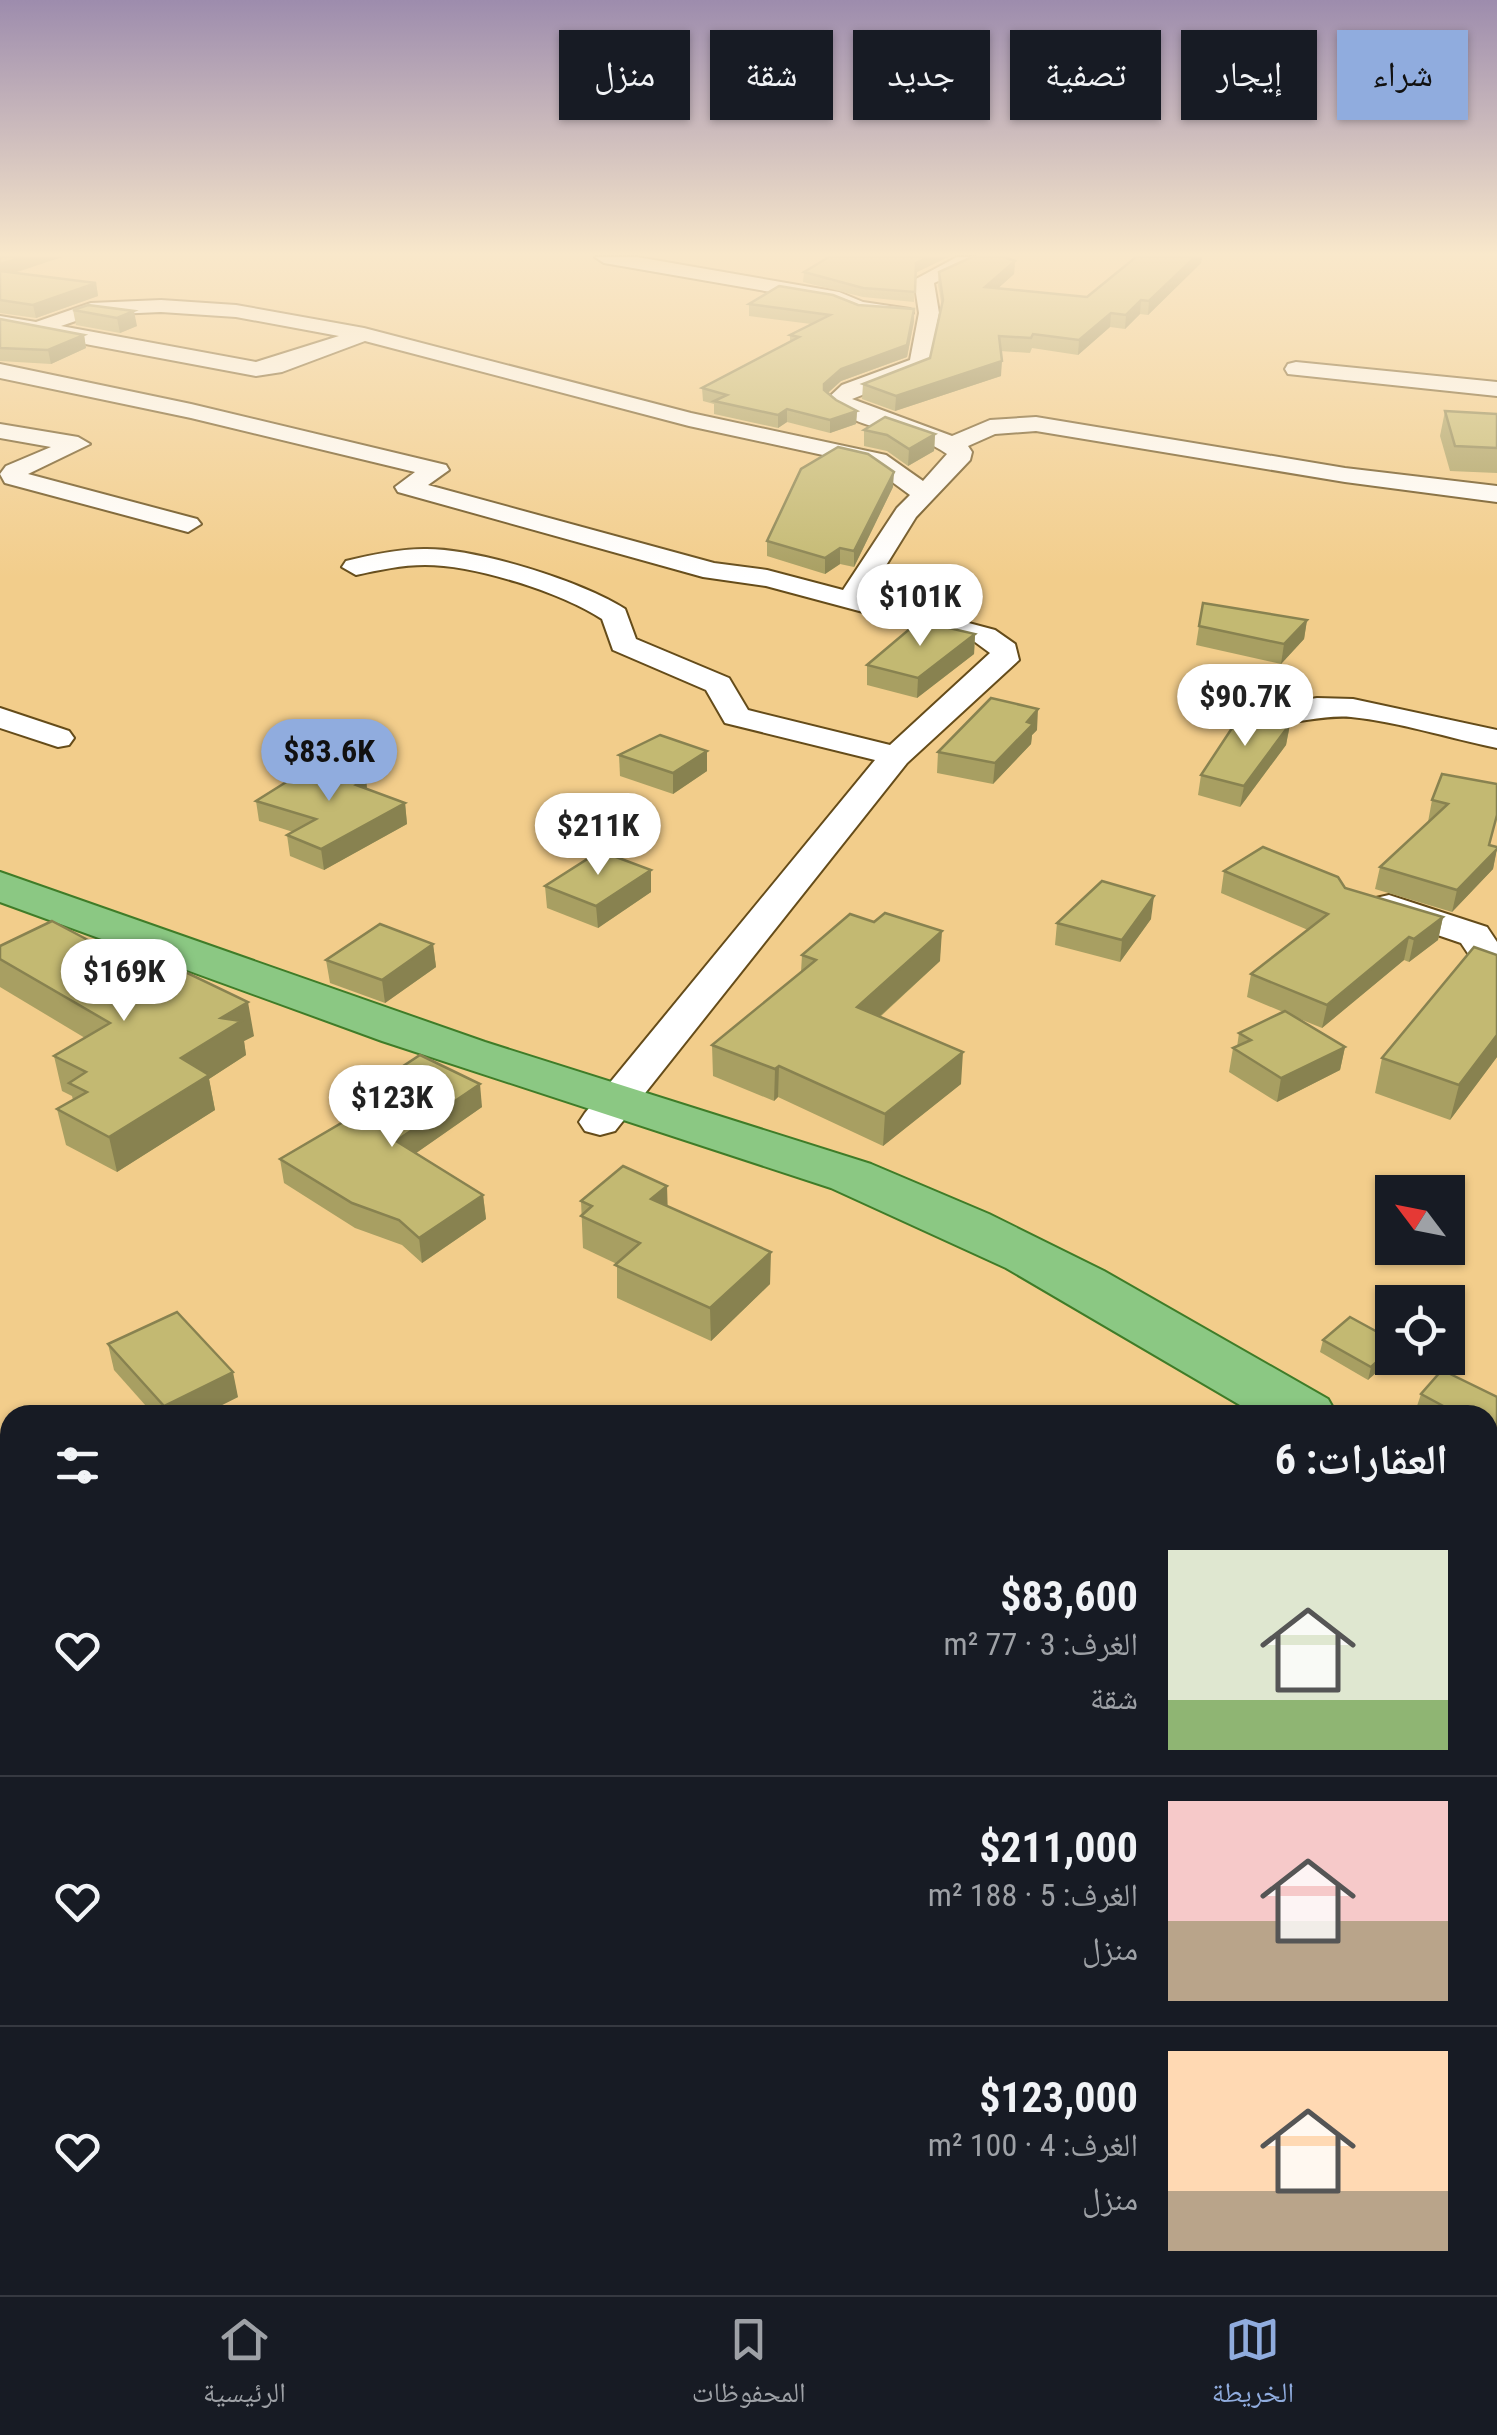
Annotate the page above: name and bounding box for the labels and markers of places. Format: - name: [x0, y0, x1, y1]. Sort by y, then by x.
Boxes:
- pin: $101K: [850, 564, 990, 649]
- pin: $90.7K: [1164, 664, 1326, 749]
- pin: $83.6K: [248, 719, 410, 804]
- pin: $211K: [528, 793, 668, 878]
- pin: $169K: [54, 939, 194, 1024]
- pin: $123K: [322, 1065, 462, 1150]

